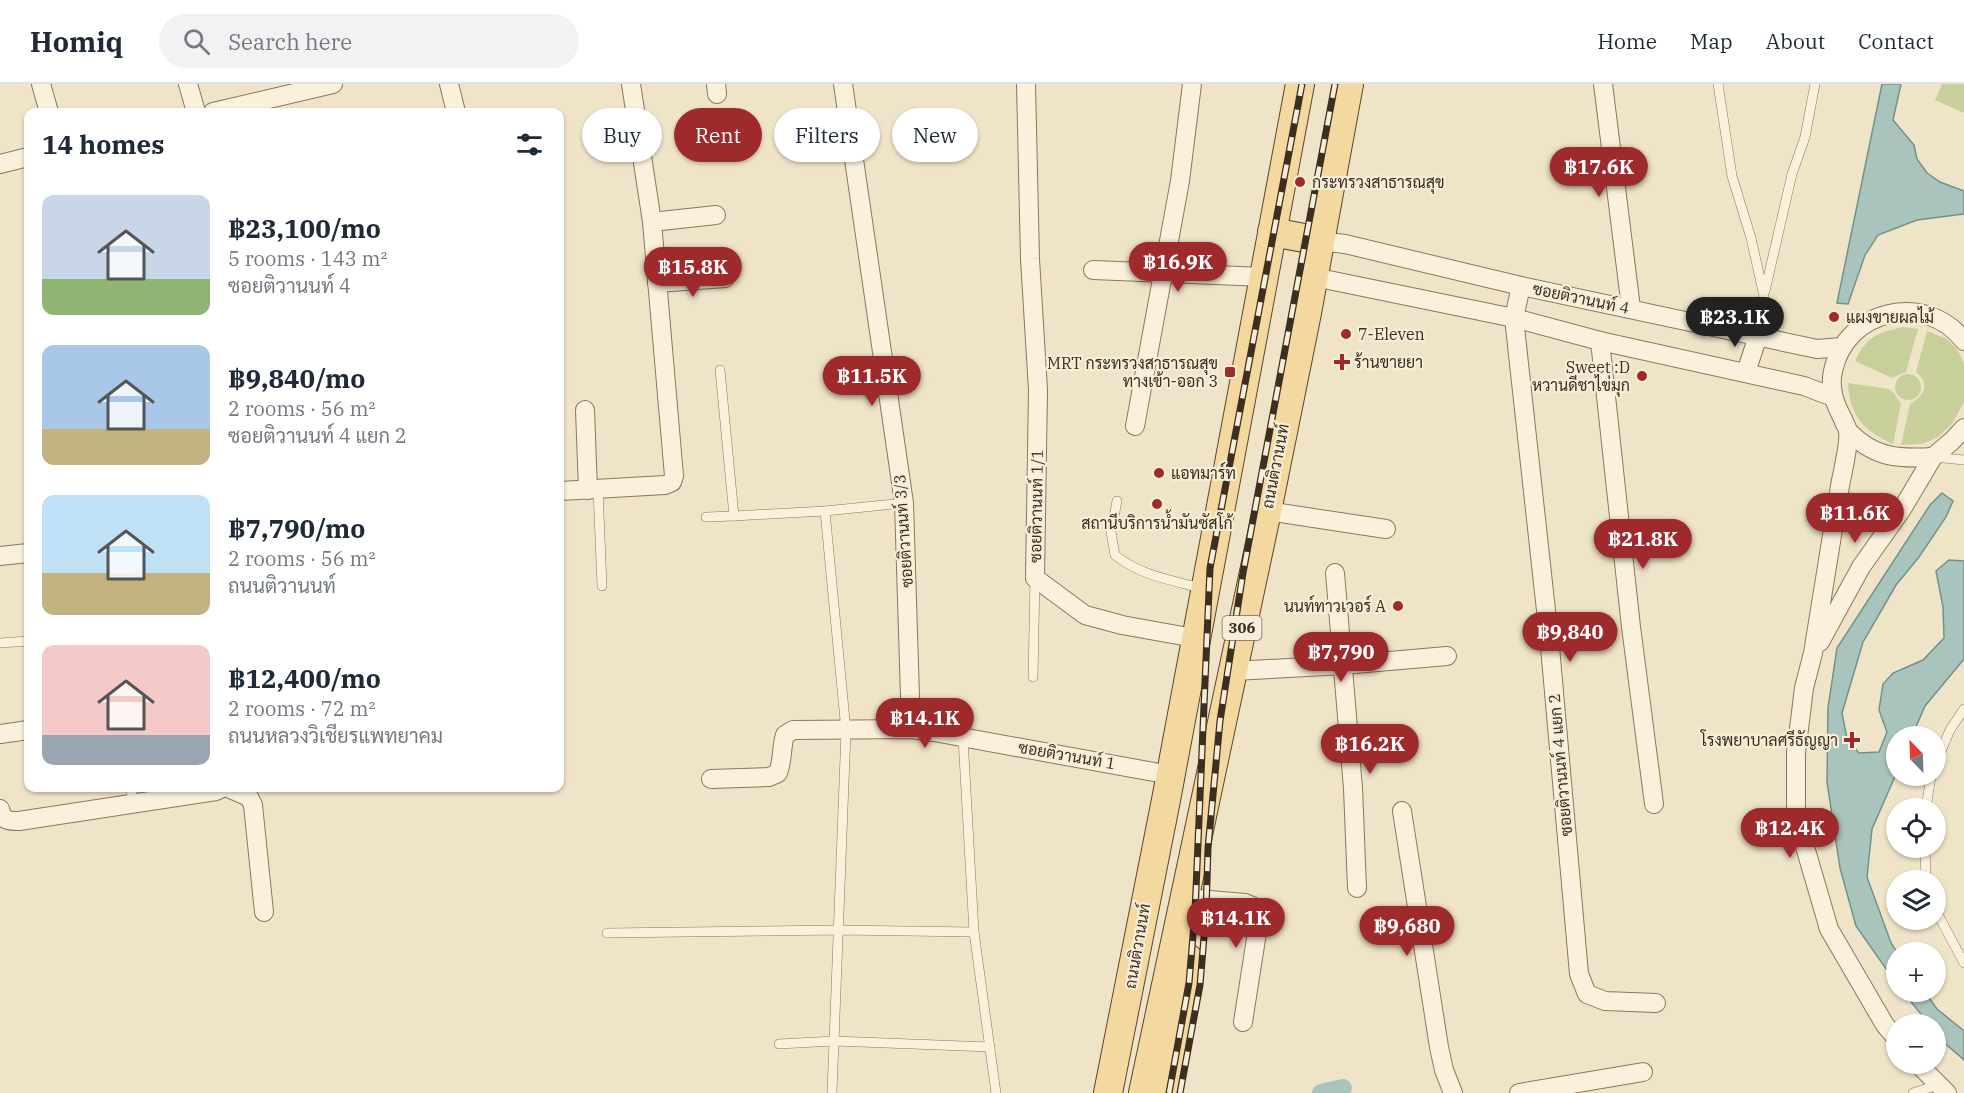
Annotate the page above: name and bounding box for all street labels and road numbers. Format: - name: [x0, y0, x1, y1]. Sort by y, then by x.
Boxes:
- street label: ซอยติวานนท์ 4: [1531, 276, 1632, 318]
- street label: ถนนติวานนท์: [1255, 421, 1293, 510]
- street label: ซอยติวานนท์ 1/1: [1023, 449, 1047, 563]
- street label: ซอยติวานนท์ 3/3: [887, 474, 917, 589]
- road number: 306: [1222, 616, 1262, 640]
- street label: ซอยติวานนท์ 4 แยก 2: [1542, 693, 1576, 837]
- street label: ซอยติวานนท์ 1: [1017, 735, 1117, 773]
- street label: ถนนติวานนท์: [1118, 901, 1154, 990]

